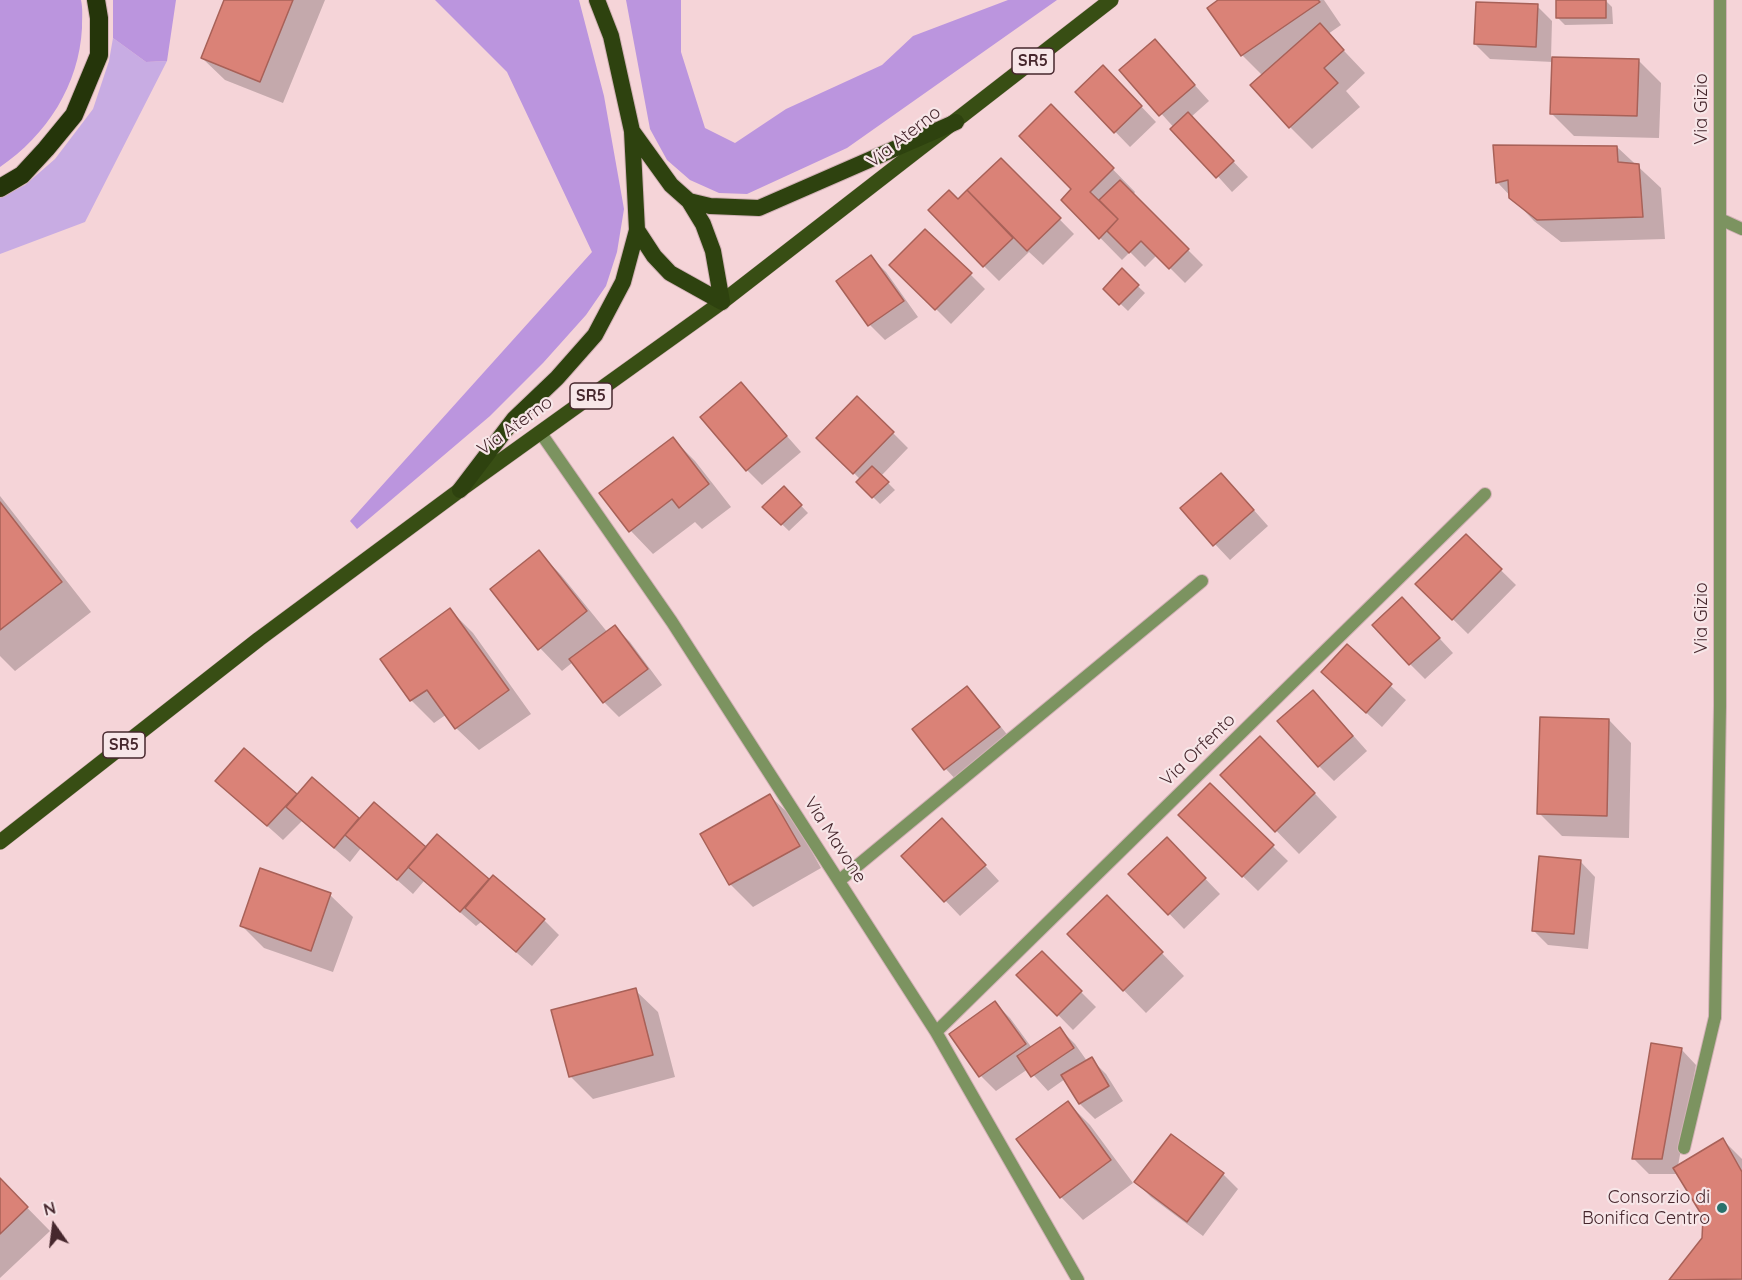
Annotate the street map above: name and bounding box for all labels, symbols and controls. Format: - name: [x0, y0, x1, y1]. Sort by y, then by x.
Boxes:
- road number: SR5: [1012, 48, 1054, 74]
- street label: Via Gizio: [1691, 73, 1713, 145]
- street label: Via Aterno: [863, 102, 945, 172]
- road number: SR5: [570, 383, 612, 409]
- street label: Via Aterno: [473, 392, 557, 460]
- street label: Via Gizio: [1691, 582, 1713, 654]
- street label: Via Orfento: [1156, 709, 1240, 791]
- road number: SR5: [103, 732, 145, 758]
- street label: Via Mavone: [799, 793, 871, 887]
- place label: Consorzio di Bonifica Centro: [1582, 1187, 1710, 1230]
- north arrow: [24, 1196, 84, 1256]
- text: N: [42, 1197, 58, 1220]
- marker: Consorzio di Bonifica Centro: [1715, 1201, 1729, 1215]

